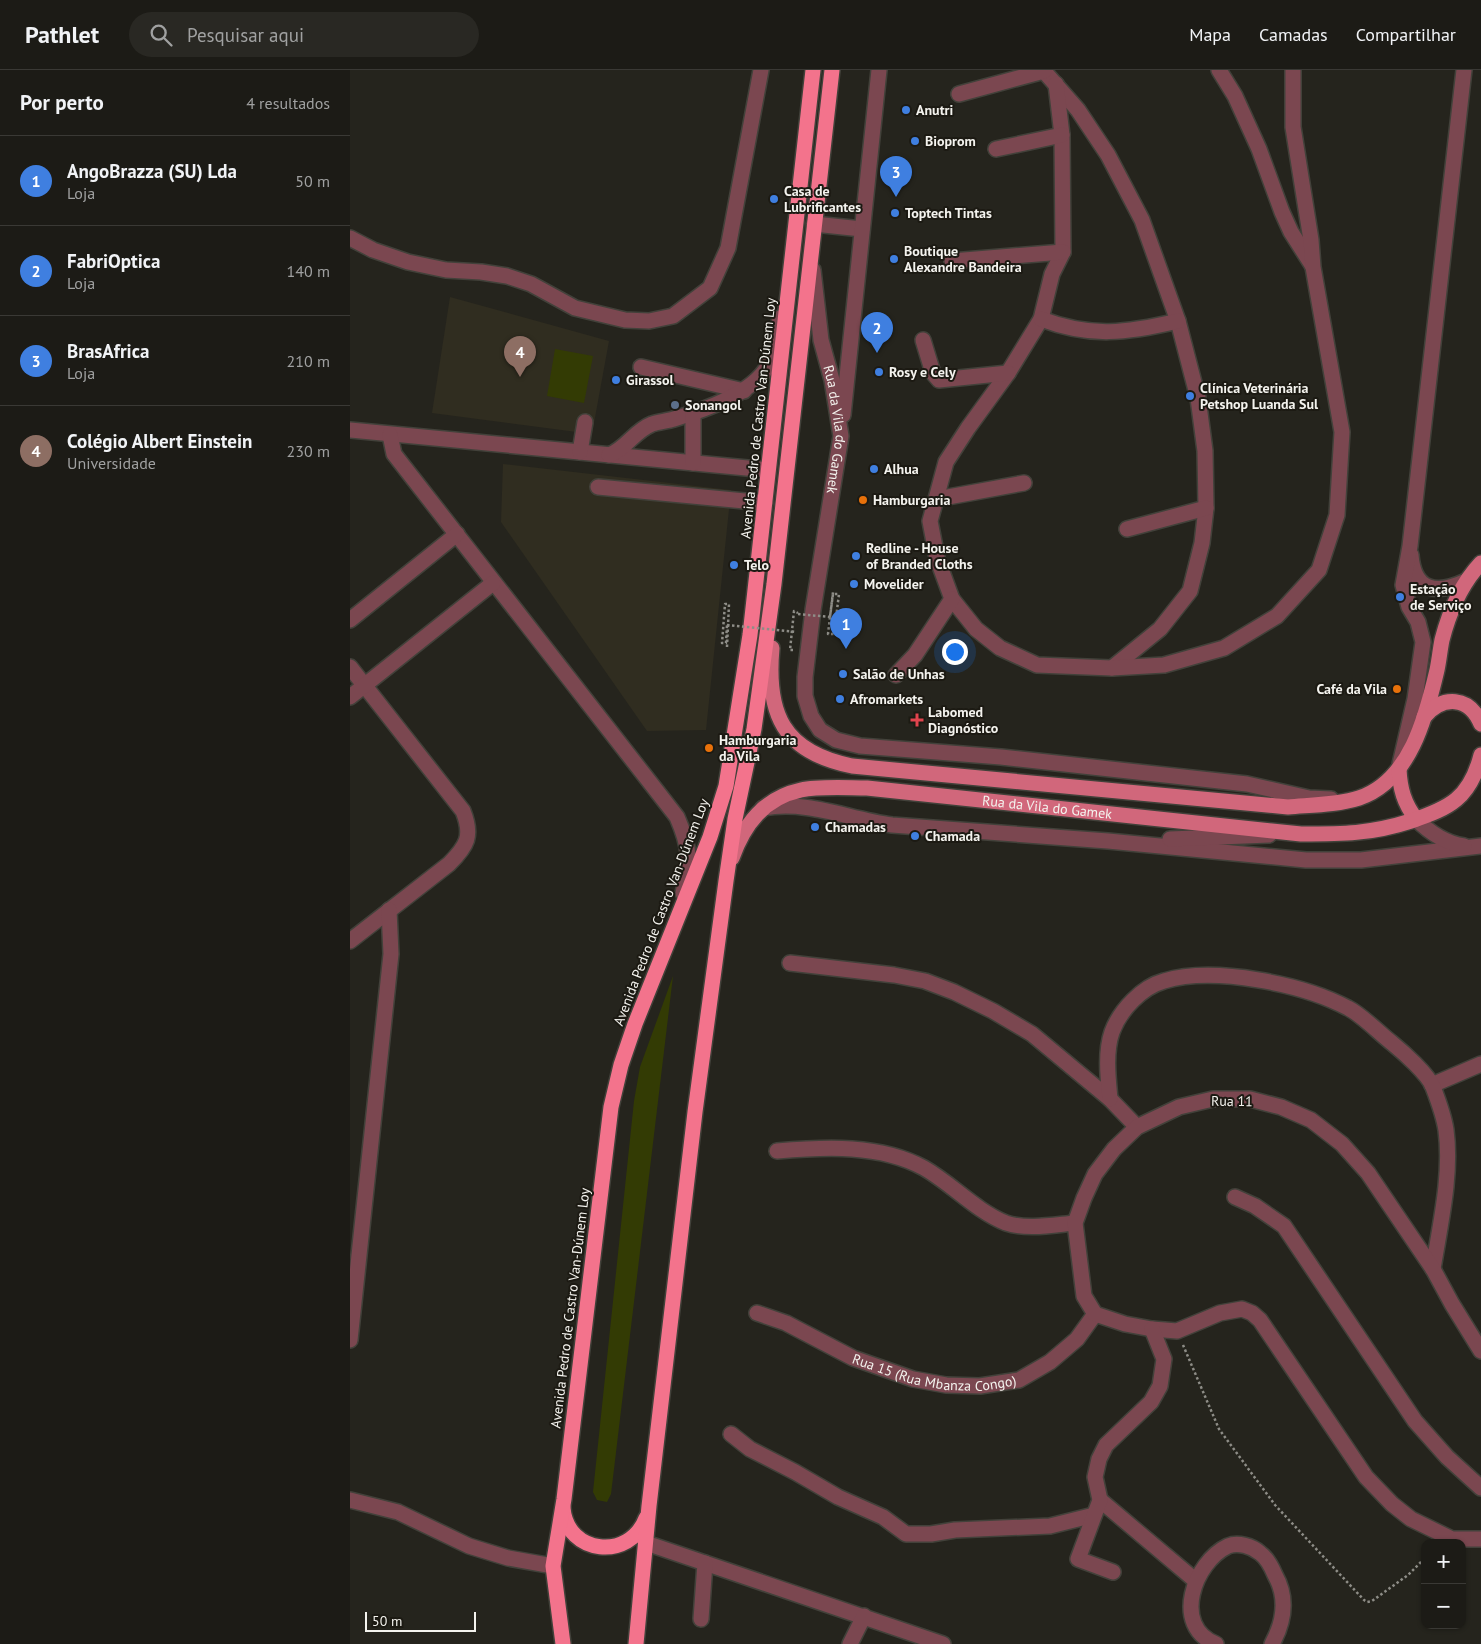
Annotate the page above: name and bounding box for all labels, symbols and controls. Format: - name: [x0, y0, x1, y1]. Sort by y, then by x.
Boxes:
- search box: [129, 12, 479, 57]
- text: Pathlet: [25, 19, 99, 50]
- icon: search: [147, 21, 175, 49]
- text: Pesquisar aqui: [187, 23, 304, 47]
- text: Mapa: [1189, 23, 1231, 46]
- text: Camadas: [1259, 23, 1328, 46]
- text: Compartilhar: [1356, 23, 1456, 46]
- text: Por perto: [20, 89, 104, 116]
- text: 4 resultados: [246, 93, 330, 113]
- place label: Anutri: [916, 101, 953, 119]
- marker: Anutri: [900, 104, 912, 116]
- place label: Bioprom: [925, 132, 976, 150]
- marker: Bioprom: [909, 135, 921, 147]
- pin: 3: [880, 156, 912, 197]
- text: AngoBrazza (SU) Lda: [67, 159, 237, 183]
- text: 1: [31, 171, 41, 191]
- text: 50 m: [295, 171, 330, 191]
- place label: Casa de Lubrificantes: [784, 182, 861, 216]
- text: Loja: [67, 183, 95, 203]
- marker: Casa de Lubrificantes: [768, 193, 780, 205]
- place label: Toptech Tintas: [905, 204, 992, 222]
- marker: Toptech Tintas: [889, 207, 901, 219]
- place label: Boutique Alexandre Bandeira: [904, 242, 1022, 276]
- text: FabriOptica: [67, 249, 160, 273]
- marker: Boutique Alexandre Bandeira: [888, 253, 900, 265]
- text: 2: [31, 261, 41, 281]
- text: 140 m: [287, 261, 330, 281]
- text: Loja: [67, 273, 95, 293]
- street label: Avenida Pedro de Castro Van-Dúnem Loy: [736, 296, 780, 539]
- pin: 2: [861, 312, 893, 353]
- pin: 4: [504, 336, 536, 377]
- text: BrasAfrica: [67, 339, 149, 363]
- text: 3: [31, 351, 41, 371]
- text: 210 m: [287, 351, 330, 371]
- text: Loja: [67, 363, 95, 383]
- street label: Rua da Vila do Gamek: [819, 363, 850, 495]
- place label: Rosy e Cely: [889, 363, 956, 381]
- marker: Rosy e Cely: [873, 366, 885, 378]
- place label: Girassol: [626, 371, 674, 389]
- marker: Girassol: [610, 374, 622, 386]
- place label: Clínica Veterinária Petshop Luanda Sul: [1200, 379, 1319, 413]
- marker: Clínica Veterinária Petshop Luanda Sul: [1184, 390, 1196, 402]
- place label: Sonangol: [685, 396, 742, 414]
- marker: Sonangol: [669, 399, 681, 411]
- text: Colégio Albert Einstein: [67, 429, 252, 453]
- text: 4: [31, 441, 41, 461]
- text: 230 m: [287, 441, 330, 461]
- text: Universidade: [67, 453, 156, 473]
- place label: Alhua: [884, 460, 919, 478]
- marker: Alhua: [868, 463, 880, 475]
- place label: Hamburgaria: [873, 491, 950, 509]
- marker: Hamburgaria: [857, 494, 869, 506]
- place label: Redline - House of Branded Cloths: [866, 539, 973, 573]
- marker: Redline - House of Branded Cloths: [850, 550, 862, 562]
- place label: Telo: [744, 556, 769, 574]
- marker: Telo: [728, 559, 740, 571]
- place label: Movelider: [864, 575, 924, 593]
- marker: Movelider: [848, 578, 860, 590]
- place label: Estação de Serviço: [1410, 580, 1472, 614]
- marker: Estação de Serviço: [1394, 591, 1406, 603]
- pin: 1: [830, 608, 862, 649]
- your location: [942, 639, 968, 665]
- place label: Salão de Unhas: [853, 665, 945, 683]
- marker: Salão de Unhas: [837, 668, 849, 680]
- place label: Café da Vila: [1316, 680, 1387, 698]
- marker: Café da Vila: [1391, 683, 1403, 695]
- place label: Afromarkets: [850, 690, 923, 708]
- marker: Afromarkets: [834, 693, 846, 705]
- place label: Labomed Diagnóstico: [928, 703, 999, 737]
- marker: Labomed Diagnóstico: [910, 713, 924, 727]
- place label: Hamburgaria da Vila: [719, 731, 796, 765]
- marker: Hamburgaria da Vila: [703, 742, 715, 754]
- street label: Rua da Vila do Gamek: [981, 791, 1113, 823]
- street label: Avenida Pedro de Castro Van-Dúnem Loy: [609, 795, 713, 1028]
- place label: Chamadas: [825, 818, 886, 836]
- marker: Chamadas: [809, 821, 821, 833]
- place label: Chamada: [925, 827, 980, 845]
- marker: Chamada: [909, 830, 921, 842]
- street label: Rua 11: [1211, 1092, 1253, 1110]
- street label: Avenida Pedro de Castro Van-Dúnem Loy: [546, 1186, 594, 1429]
- street label: Rua 15 (Rua Mbanza Congo): [850, 1349, 1017, 1395]
- map controls: [1421, 1539, 1466, 1629]
- button: +: [1421, 1539, 1466, 1584]
- button: −: [1421, 1584, 1466, 1629]
- scale bar: [365, 1609, 476, 1632]
- text: 50 m: [372, 1612, 402, 1630]

